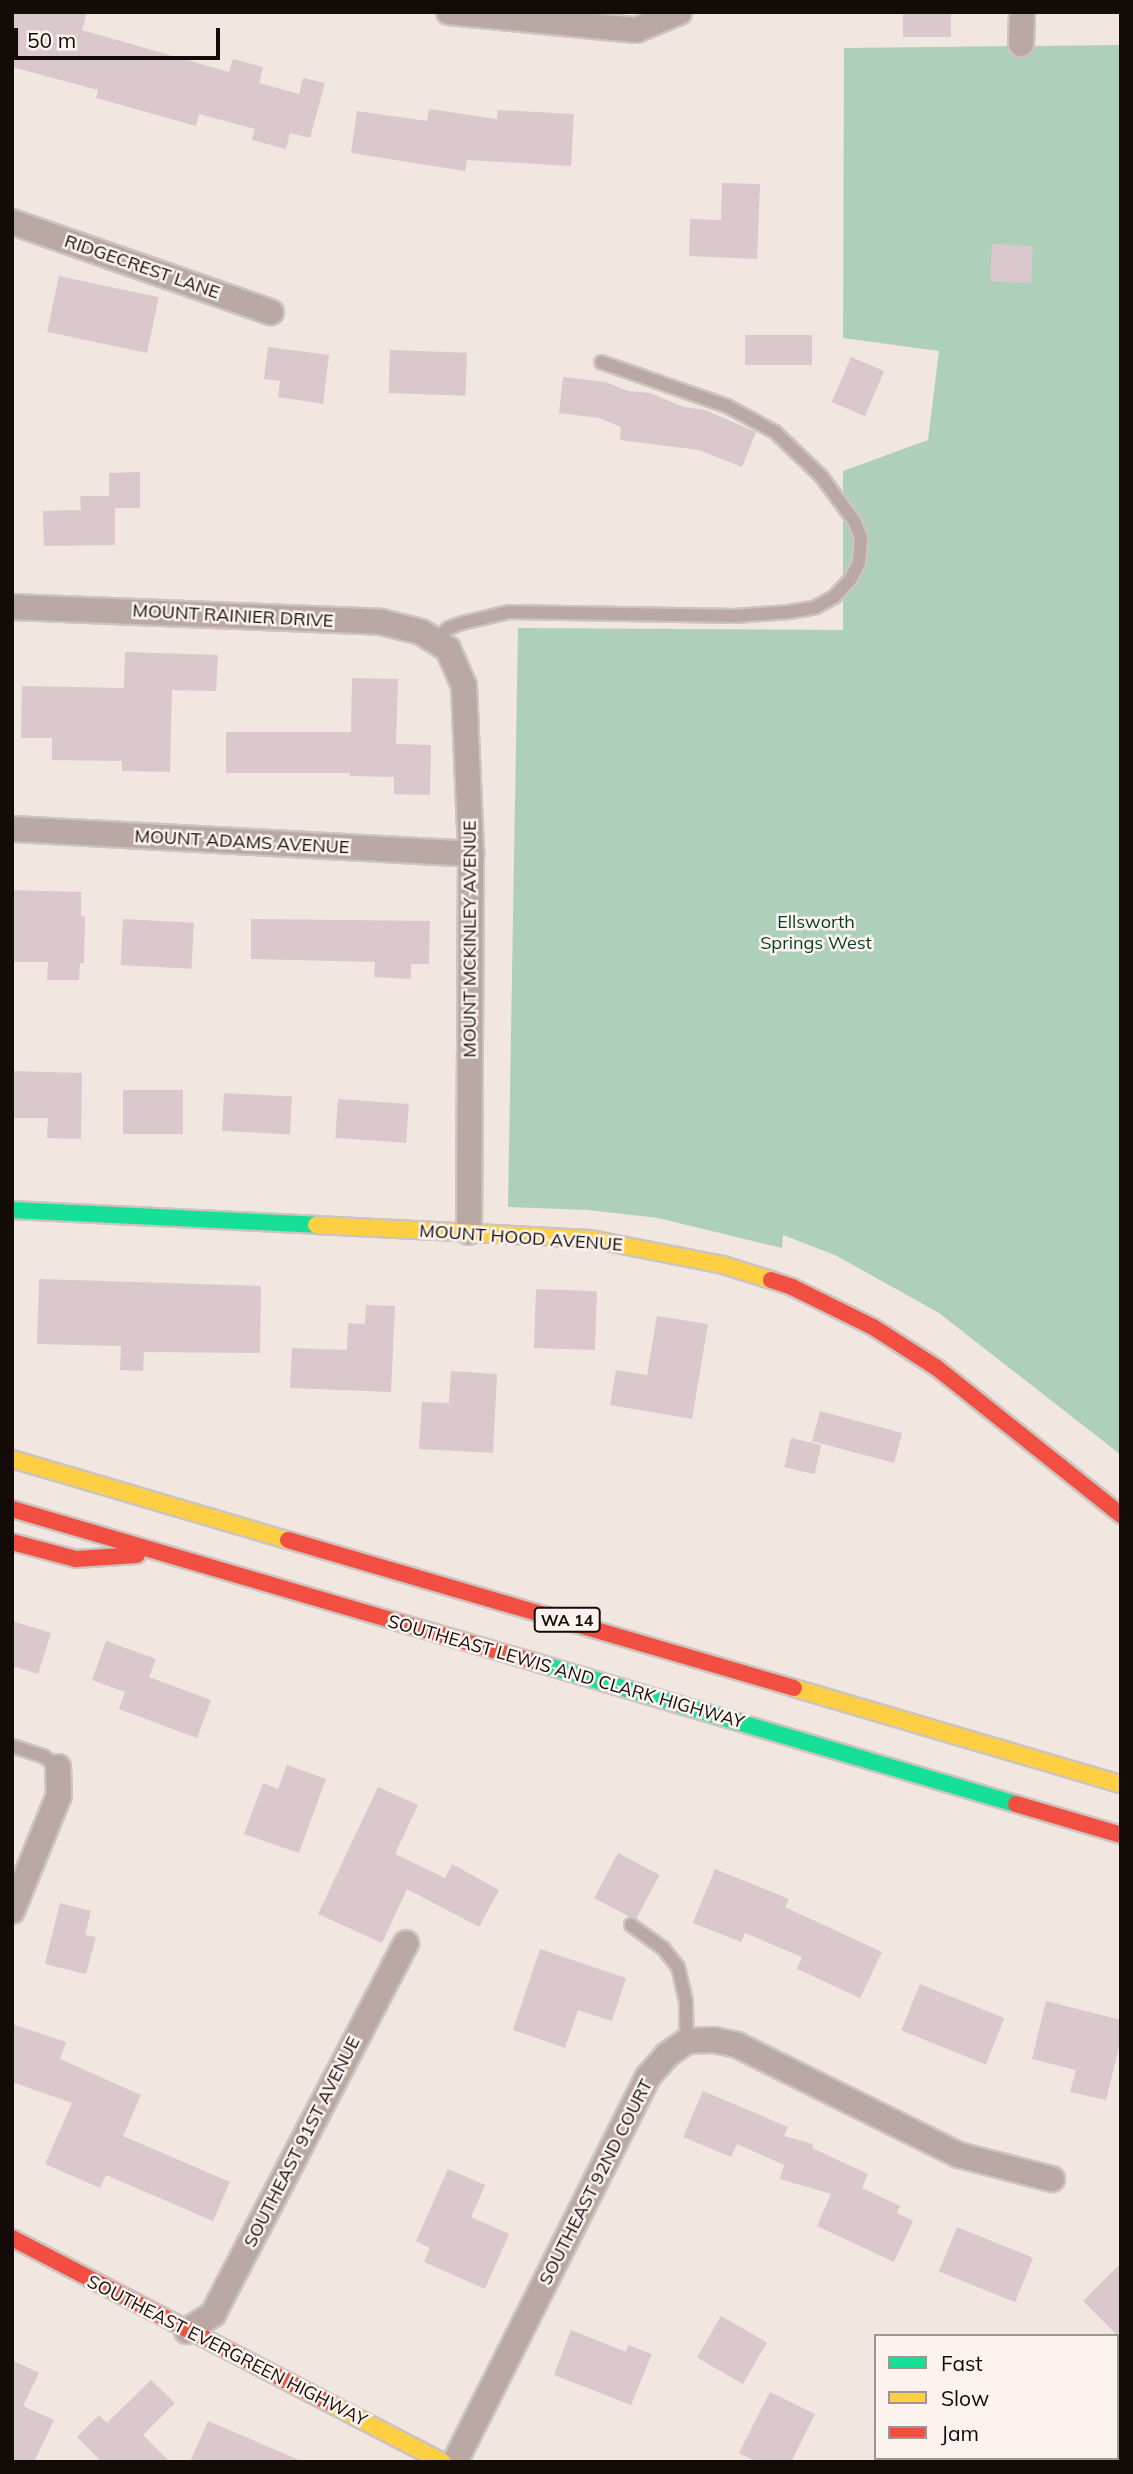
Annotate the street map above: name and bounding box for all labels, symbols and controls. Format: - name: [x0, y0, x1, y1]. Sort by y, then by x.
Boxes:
- scale bar: [18, 14, 224, 58]
- text: 50 m: [27, 27, 76, 53]
- street label: RIDGECREST LANE: [62, 230, 222, 304]
- street label: MOUNT RAINIER DRIVE: [132, 600, 334, 632]
- street label: MOUNT MCKINLEY AVENUE: [459, 820, 481, 1058]
- street label: MOUNT ADAMS AVENUE: [134, 826, 350, 858]
- park label: Ellsworth Springs West: [760, 912, 872, 954]
- street label: MOUNT HOOD AVENUE: [419, 1220, 623, 1256]
- road number: WA 14: [532, 1608, 602, 1632]
- street label: SOUTHEAST LEWIS AND CLARK HIGHWAY: [385, 1611, 747, 1733]
- street label: SOUTHEAST 91ST AVENUE: [239, 2033, 365, 2251]
- street label: SOUTHEAST 92ND COURT: [535, 2076, 657, 2288]
- street label: SOUTHEAST EVERGREEN HIGHWAY: [83, 2271, 371, 2431]
- legend: [874, 2334, 1119, 2460]
- text: Fast: [941, 2350, 983, 2376]
- text: Slow: [941, 2385, 989, 2411]
- text: Jam: [941, 2420, 979, 2446]

